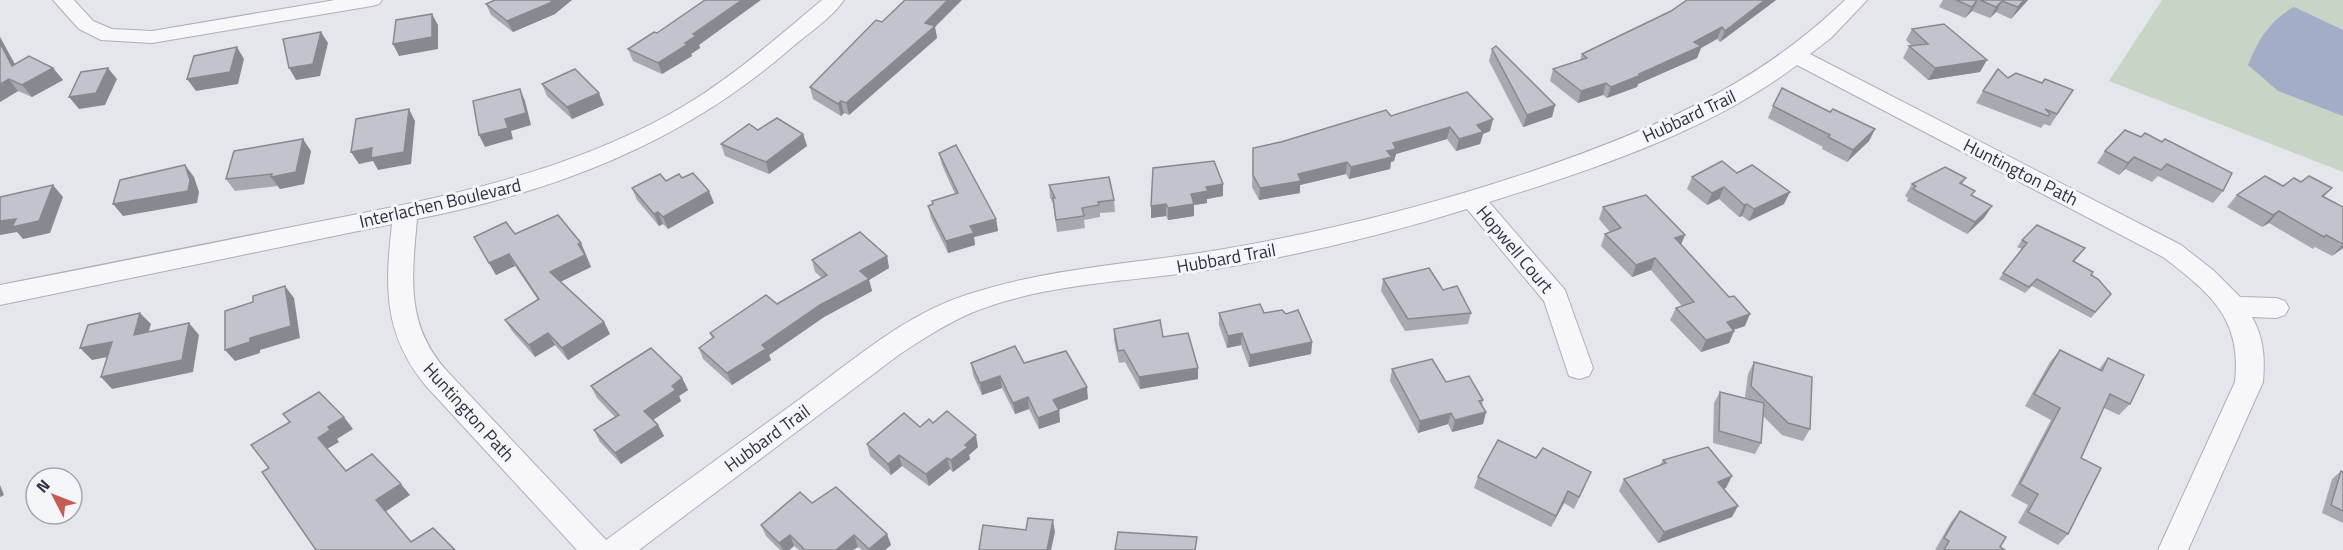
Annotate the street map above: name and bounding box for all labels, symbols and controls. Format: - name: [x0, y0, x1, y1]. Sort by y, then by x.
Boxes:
- street label: Hubbard Trail: [1638, 83, 1740, 149]
- street label: Huntington Path: [1959, 131, 2083, 213]
- street label: Interlachen Boulevard: [356, 171, 524, 235]
- street label: Hopwell Court: [1470, 199, 1560, 299]
- street label: Hubbard Trail: [1174, 236, 1278, 280]
- street label: Huntington Path: [417, 356, 521, 468]
- street label: Hubbard Trail: [718, 398, 816, 478]
- north arrow: [24, 466, 84, 526]
- text: N: [30, 474, 55, 498]

